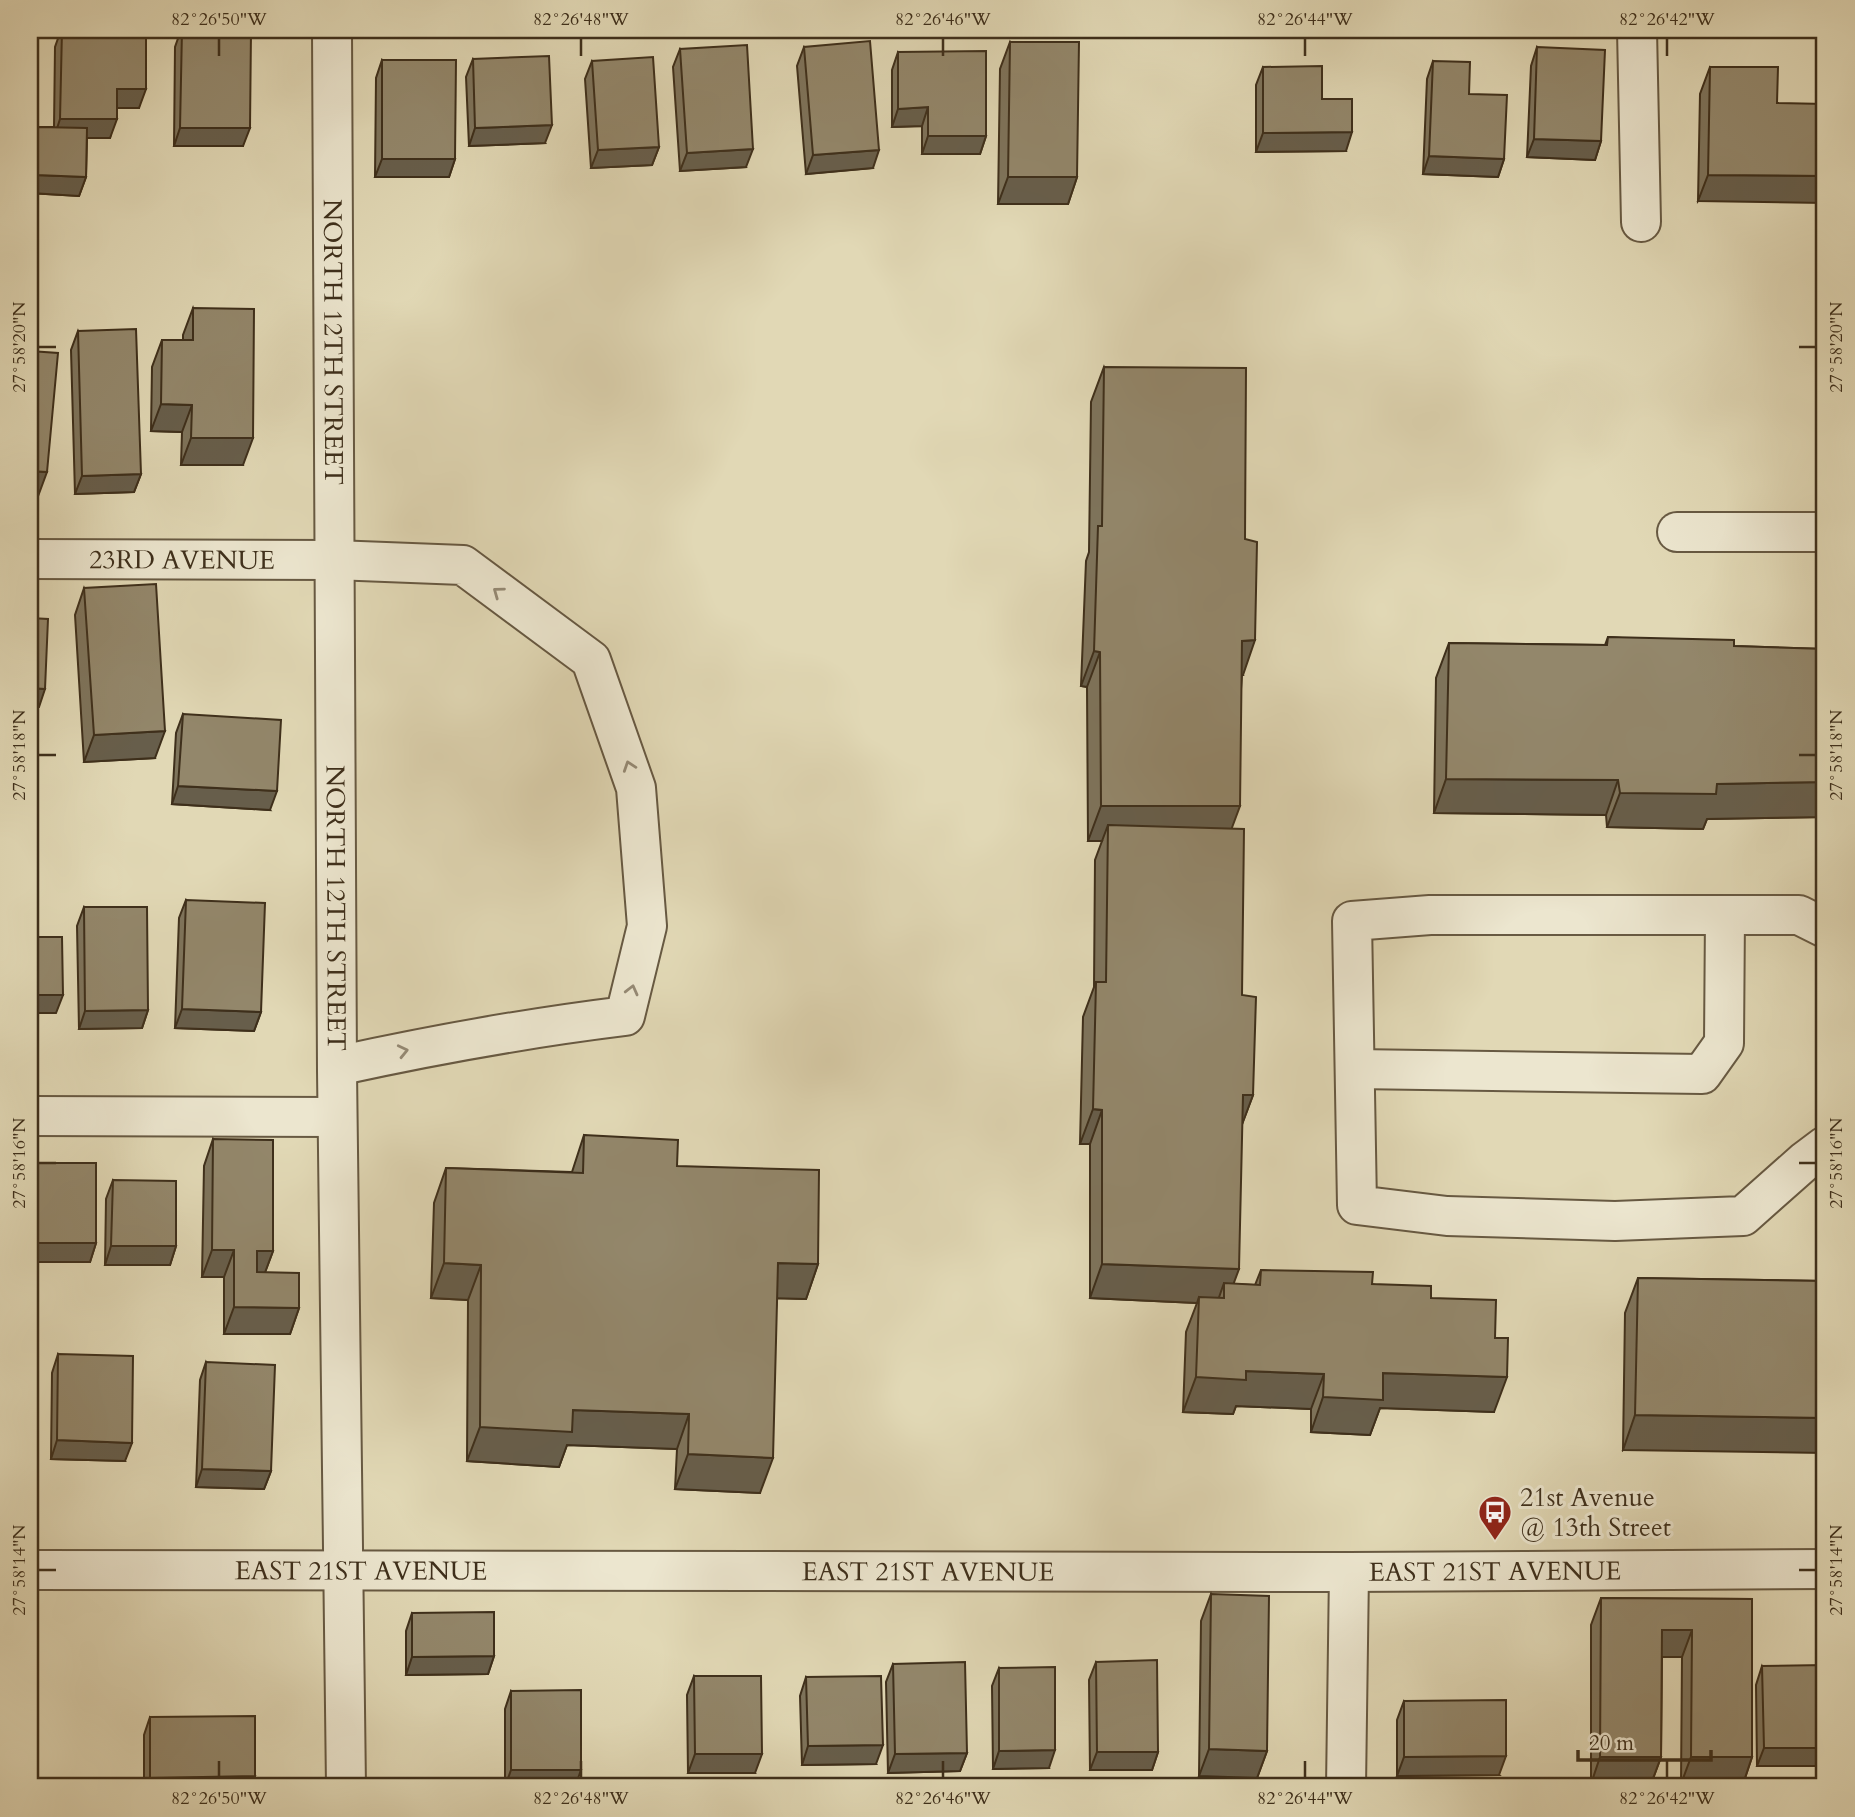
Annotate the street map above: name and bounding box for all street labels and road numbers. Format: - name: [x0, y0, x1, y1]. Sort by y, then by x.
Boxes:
- street label: NORTH 12TH STREET: [315, 199, 351, 485]
- street label: 23RD AVENUE: [89, 542, 275, 578]
- street label: NORTH 12TH STREET: [318, 765, 354, 1051]
- street label: EAST 21ST AVENUE: [235, 1553, 487, 1589]
- street label: EAST 21ST AVENUE: [1369, 1553, 1621, 1590]
- street label: EAST 21ST AVENUE: [802, 1554, 1054, 1590]

